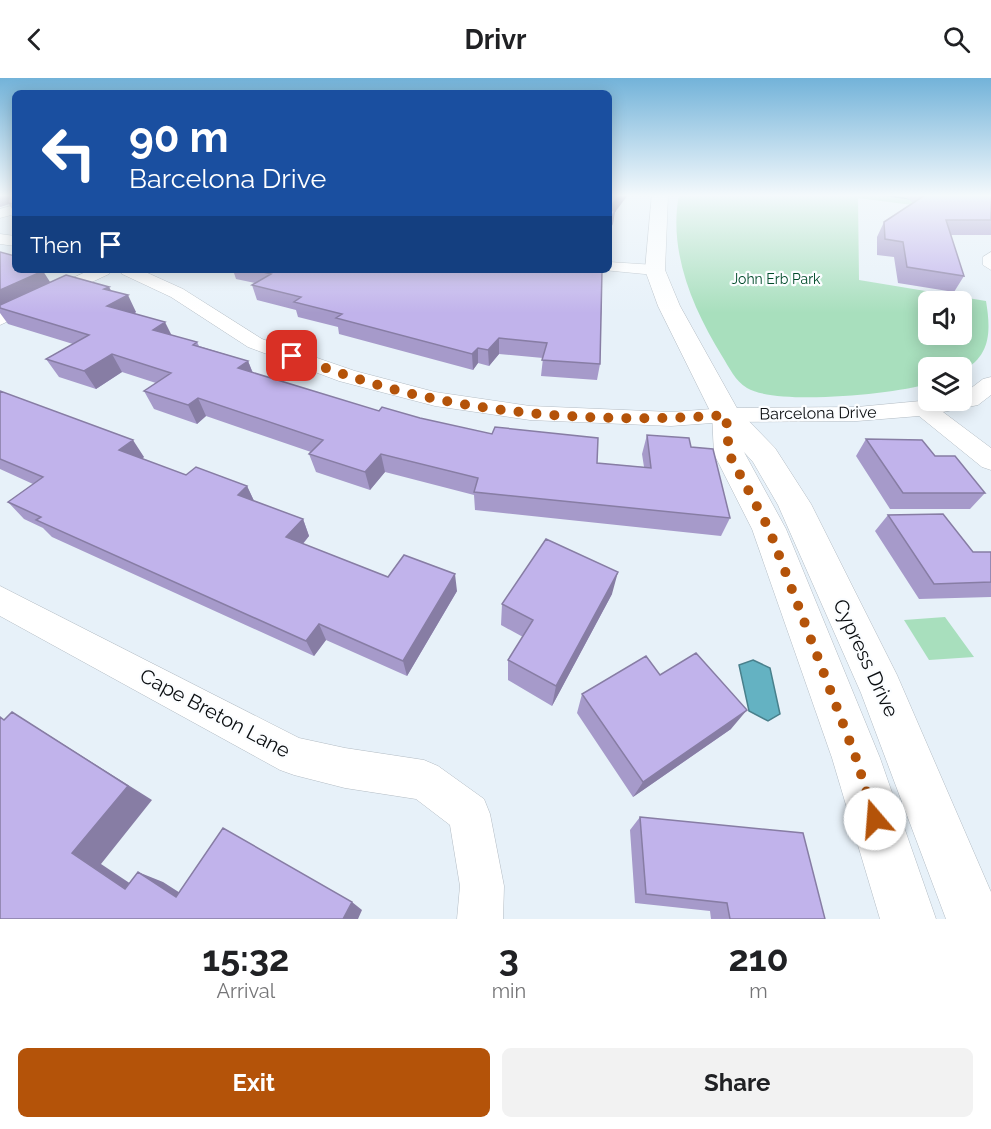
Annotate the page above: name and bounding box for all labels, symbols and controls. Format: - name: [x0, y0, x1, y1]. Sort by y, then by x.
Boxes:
- icon: back: [18, 23, 51, 56]
- icon: search: [940, 23, 973, 56]
- text: Drivr: [465, 24, 526, 55]
- text: 90 m: [129, 113, 229, 162]
- icon: left: [30, 114, 108, 192]
- text: Barcelona Drive: [129, 163, 326, 194]
- icon: arrive: [94, 228, 127, 261]
- text: Then: [30, 232, 82, 258]
- park label: John Erb Park: [731, 271, 821, 287]
- map controls: [918, 291, 972, 411]
- button: sound: [918, 291, 972, 345]
- pin: [266, 330, 317, 381]
- icon: arrive: [275, 339, 308, 372]
- button: layers: [918, 357, 972, 411]
- street label: Barcelona Drive: [759, 402, 877, 424]
- street label: Cypress Drive: [828, 595, 904, 721]
- street label: Cape Breton Lane: [136, 663, 294, 763]
- position arrow: [843, 787, 907, 851]
- text: 15:32: [202, 937, 289, 979]
- text: 3: [499, 937, 519, 979]
- text: 210: [728, 937, 789, 979]
- text: Arrival: [217, 979, 275, 1003]
- text: min: [492, 979, 526, 1003]
- text: m: [749, 979, 768, 1003]
- button: Exit: [18, 1048, 490, 1117]
- button: Share: [502, 1048, 973, 1117]

